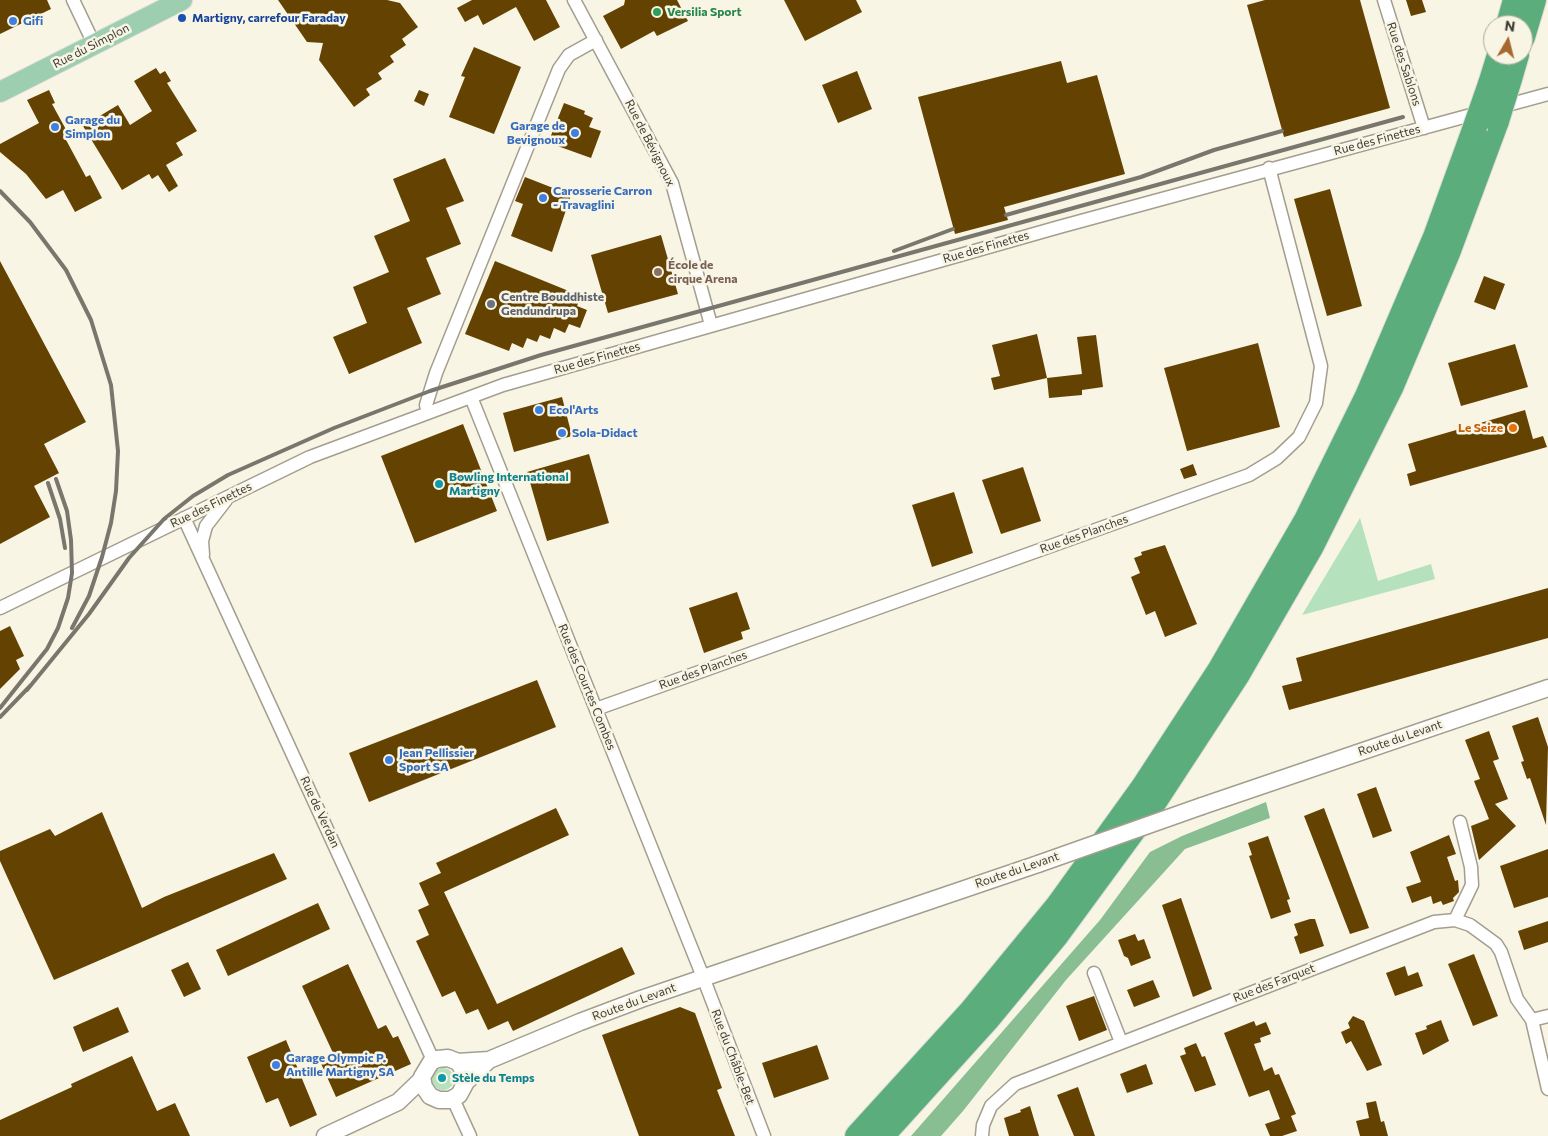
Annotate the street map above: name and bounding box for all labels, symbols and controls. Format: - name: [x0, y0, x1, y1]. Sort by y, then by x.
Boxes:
- place label: Versilia Sport: [667, 5, 741, 19]
- marker: Versilia Sport: [651, 6, 663, 18]
- place label: Martigny, carrefour Faraday: [192, 11, 346, 25]
- marker: Martigny, carrefour Faraday: [176, 12, 188, 24]
- place label: Gifi: [23, 14, 43, 28]
- marker: Gifi: [7, 15, 19, 27]
- north arrow: [1483, 15, 1533, 65]
- text: N: [1504, 16, 1516, 35]
- street label: Rue des Sablons: [1384, 20, 1424, 108]
- street label: Rue du Simplon: [50, 21, 132, 71]
- street label: Rue de Bévignoux: [622, 97, 678, 189]
- place label: Garage du Simplon: [65, 113, 120, 141]
- place label: Garage de Bevignoux: [507, 119, 565, 147]
- marker: Garage du Simplon: [49, 121, 61, 133]
- street label: Rue des Finettes: [1332, 122, 1422, 158]
- marker: Garage de Bevignoux: [569, 127, 581, 139]
- place label: Carosserie Carron - Travaglini: [553, 184, 652, 212]
- marker: Carosserie Carron - Travaglini: [537, 192, 549, 204]
- street label: Rue des Finettes: [941, 228, 1031, 266]
- place label: École de cirque Arena: [668, 258, 737, 286]
- marker: École de cirque Arena: [652, 266, 664, 278]
- place label: Centre Bouddhiste Gendundrupa: [501, 290, 604, 318]
- marker: Centre Bouddhiste Gendundrupa: [485, 298, 497, 310]
- street label: Rue des Finettes: [552, 339, 642, 377]
- place label: Ecol'Arts: [549, 403, 599, 417]
- marker: Ecol'Arts: [533, 404, 545, 416]
- place label: Le Seize: [1458, 421, 1503, 435]
- marker: Le Seize: [1507, 422, 1519, 434]
- place label: Sola-Didact: [572, 426, 637, 440]
- marker: Sola-Didact: [556, 427, 568, 439]
- place label: Bowling International Martigny: [449, 470, 569, 498]
- marker: Bowling International Martigny: [433, 478, 445, 490]
- street label: Rue des Finettes: [168, 479, 254, 531]
- street label: Rue des Planches: [1038, 511, 1130, 557]
- street label: Rue des Courtes Combes: [555, 622, 619, 752]
- street label: Rue des Planches: [657, 647, 749, 693]
- street label: Route du Levant: [1356, 717, 1444, 759]
- place label: Jean Pellissier Sport SA: [399, 746, 474, 774]
- marker: Jean Pellissier Sport SA: [383, 754, 395, 766]
- street label: Rue de Verdan: [297, 774, 343, 850]
- street label: Route du Levant: [973, 849, 1061, 891]
- street label: Rue des Farquet: [1231, 961, 1317, 1005]
- street label: Route du Levant: [590, 980, 678, 1024]
- street label: Rue du Châble-Bet: [708, 1007, 758, 1107]
- place label: Garage Olympic P. Antille Martigny SA: [286, 1051, 394, 1079]
- marker: Garage Olympic P. Antille Martigny SA: [270, 1059, 282, 1071]
- place label: Stèle du Temps: [452, 1071, 535, 1085]
- marker: Stèle du Temps: [436, 1072, 448, 1084]

